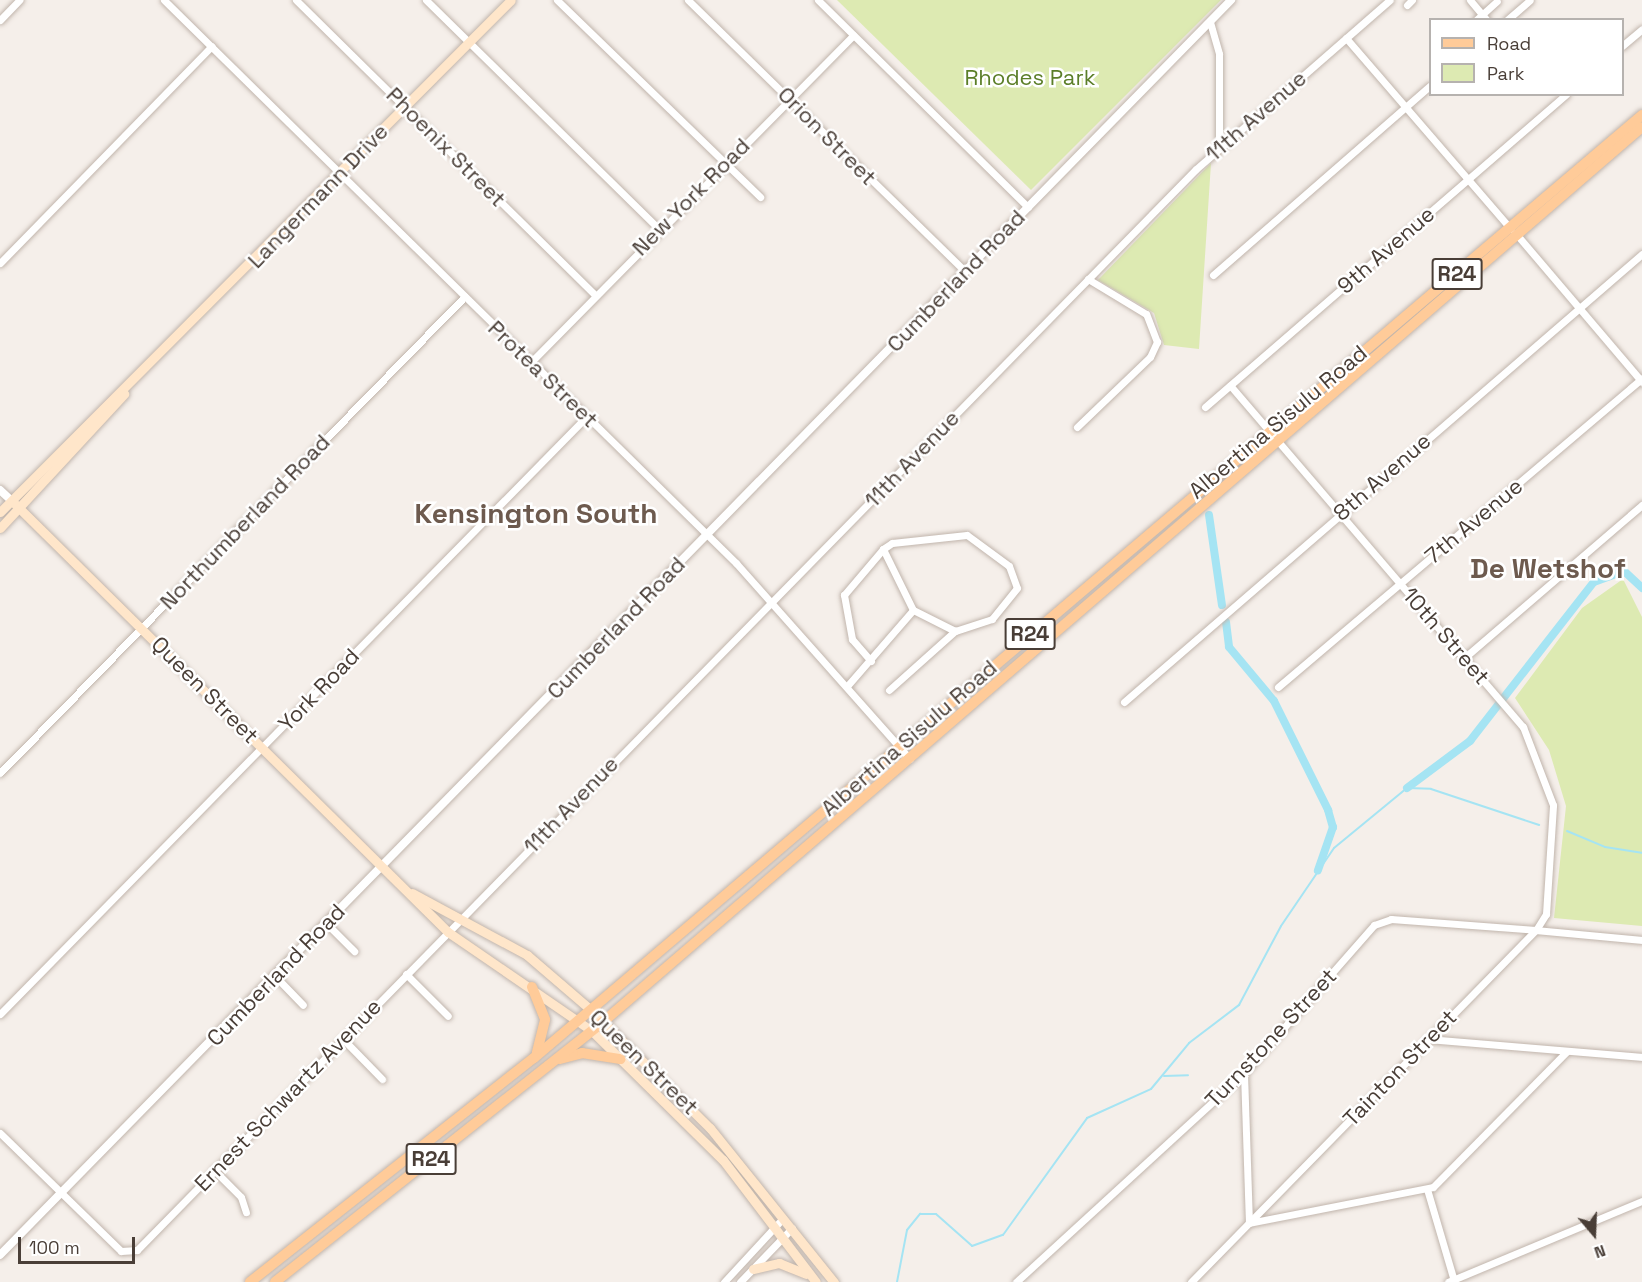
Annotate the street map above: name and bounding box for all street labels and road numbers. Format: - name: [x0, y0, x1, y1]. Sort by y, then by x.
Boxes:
- street label: 11th Avenue: [1200, 65, 1312, 167]
- street label: Orion Street: [772, 81, 882, 191]
- street label: Phoenix Street: [381, 82, 511, 212]
- street label: Langermann Drive: [242, 118, 394, 274]
- street label: New York Road: [627, 133, 755, 261]
- street label: 9th Avenue: [1332, 201, 1440, 299]
- street label: Cumberland Road: [881, 204, 1031, 358]
- road number: R24: [1432, 256, 1482, 292]
- street label: Protea Street: [483, 315, 603, 433]
- street label: Albertina Sisulu Road: [1184, 340, 1372, 504]
- street label: 11th Avenue: [859, 405, 965, 513]
- street label: 8th Avenue: [1328, 427, 1436, 527]
- street label: Northumberland Road: [155, 429, 335, 615]
- street label: 7th Avenue: [1420, 473, 1528, 569]
- street label: Cumberland Road: [541, 551, 691, 705]
- street label: 10th Street: [1397, 582, 1495, 690]
- road number: R24: [1004, 616, 1056, 652]
- street label: Queen Street: [146, 631, 264, 749]
- street label: York Road: [273, 643, 365, 737]
- street label: Albertina Sisulu Road: [816, 654, 1002, 822]
- street label: 11th Avenue: [518, 751, 624, 859]
- street label: Cumberland Road: [201, 898, 351, 1052]
- street label: Turnstone Street: [1200, 963, 1342, 1113]
- street label: Ernest Schwartz Avenue: [189, 993, 387, 1197]
- street label: Queen Street: [584, 1004, 704, 1120]
- street label: Tainton Street: [1338, 1004, 1462, 1132]
- road number: R24: [406, 1141, 456, 1177]

